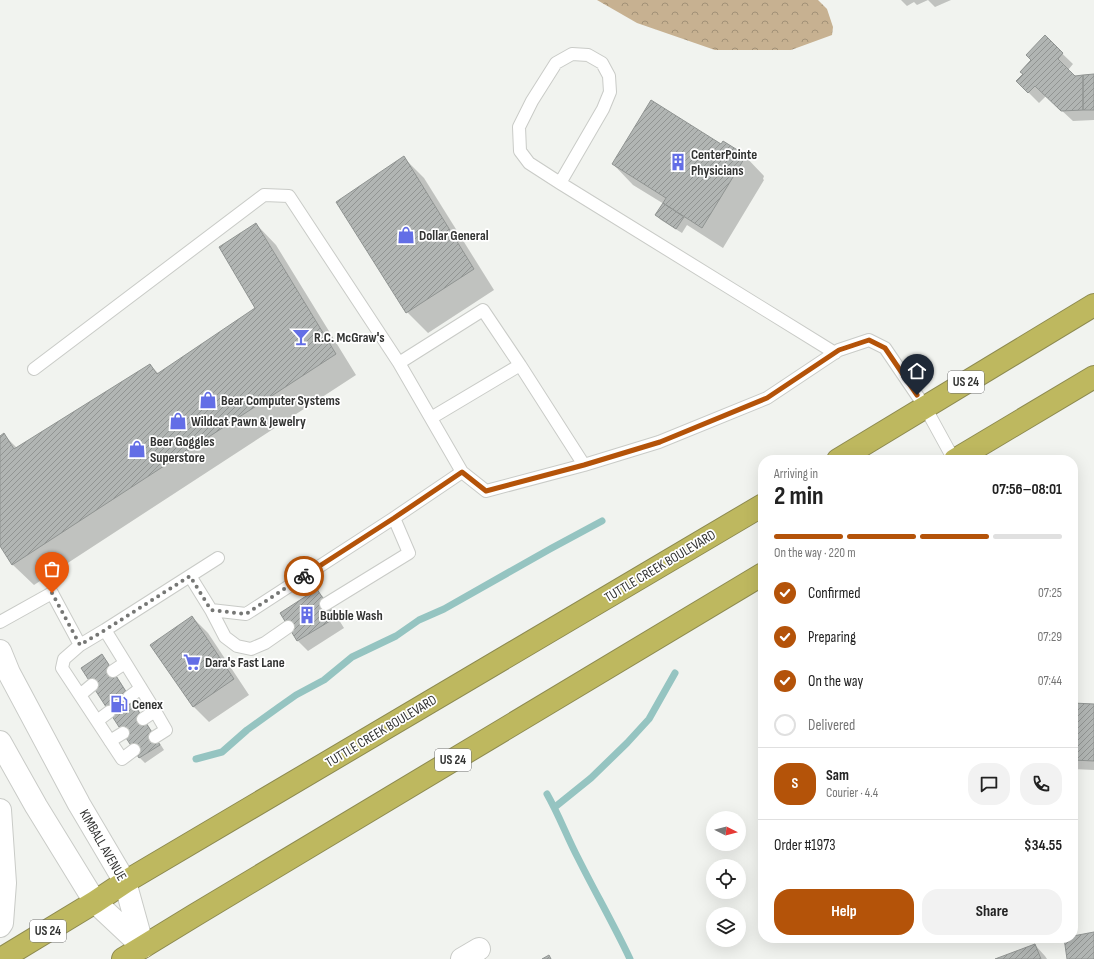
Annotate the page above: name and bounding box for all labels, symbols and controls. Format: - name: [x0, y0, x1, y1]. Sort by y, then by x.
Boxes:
- place label: CenterPointe Physicians: [691, 146, 757, 179]
- building icon: CenterPointe Physicians: [668, 152, 688, 172]
- shop icon: Dollar General: [396, 225, 416, 245]
- place label: Dollar General: [419, 227, 489, 244]
- bar icon: R.C. McGraw's: [291, 327, 311, 347]
- place label: R.C. McGraw's: [314, 329, 385, 346]
- pin: [900, 354, 934, 395]
- icon: home: [906, 360, 928, 382]
- road number: US 24: [948, 371, 984, 393]
- shop icon: Bear Computer Systems: [198, 390, 218, 410]
- place label: Bear Computer Systems: [221, 392, 340, 409]
- shop icon: Wildcat Pawn & Jewelry: [168, 411, 188, 431]
- place label: Wildcat Pawn & Jewelry: [191, 413, 306, 430]
- place label: Beer Goggles Superstore: [150, 433, 215, 466]
- shop icon: Beer Goggles Superstore: [127, 439, 147, 459]
- text: Arriving in: [774, 466, 818, 482]
- text: 07:56–08:01: [992, 480, 1062, 499]
- text: 2 min: [774, 481, 824, 512]
- street label: TUTTLE CREEK BOULEVARD: [601, 526, 719, 606]
- text: On the way · 220 m: [774, 545, 856, 561]
- pin: [35, 552, 69, 593]
- courier: [284, 556, 324, 596]
- icon: bag: [41, 558, 63, 580]
- icon: bike: [293, 565, 315, 587]
- icon: check: [774, 582, 796, 604]
- text: Confirmed: [808, 584, 861, 603]
- text: 07:25: [1038, 585, 1062, 601]
- building icon: Bubble Wash: [297, 605, 317, 625]
- place label: Bubble Wash: [320, 607, 383, 624]
- icon: check: [774, 626, 796, 648]
- text: Preparing: [808, 628, 856, 647]
- text: 07:29: [1038, 629, 1062, 645]
- supermarket icon: Dara's Fast Lane: [182, 652, 202, 672]
- place label: Dara's Fast Lane: [205, 654, 285, 671]
- icon: check: [774, 670, 796, 692]
- text: On the way: [808, 672, 863, 691]
- text: 07:44: [1038, 673, 1062, 689]
- street label: TUTTLE CREEK BOULEVARD: [322, 691, 440, 771]
- fuel station icon: Cenex: [109, 694, 129, 714]
- place label: Cenex: [132, 696, 163, 713]
- text: Delivered: [808, 716, 855, 735]
- road number: US 24: [435, 749, 471, 771]
- button: chat: [968, 763, 1010, 805]
- button: phone: [1020, 763, 1062, 805]
- text: Sam: [826, 766, 849, 785]
- text: S: [792, 774, 798, 793]
- text: Courier · 4.4: [826, 785, 878, 801]
- street label: KIMBALL AVENUE: [76, 806, 130, 884]
- north arrow: [706, 811, 746, 851]
- map controls: [706, 811, 746, 947]
- text: Order #1973: [774, 836, 835, 855]
- text: $34.55: [1024, 836, 1062, 855]
- button: locate: [706, 859, 746, 899]
- button: Help: [774, 889, 914, 935]
- button: Share: [922, 889, 1062, 935]
- button: layers: [706, 907, 746, 947]
- road number: US 24: [30, 920, 66, 942]

